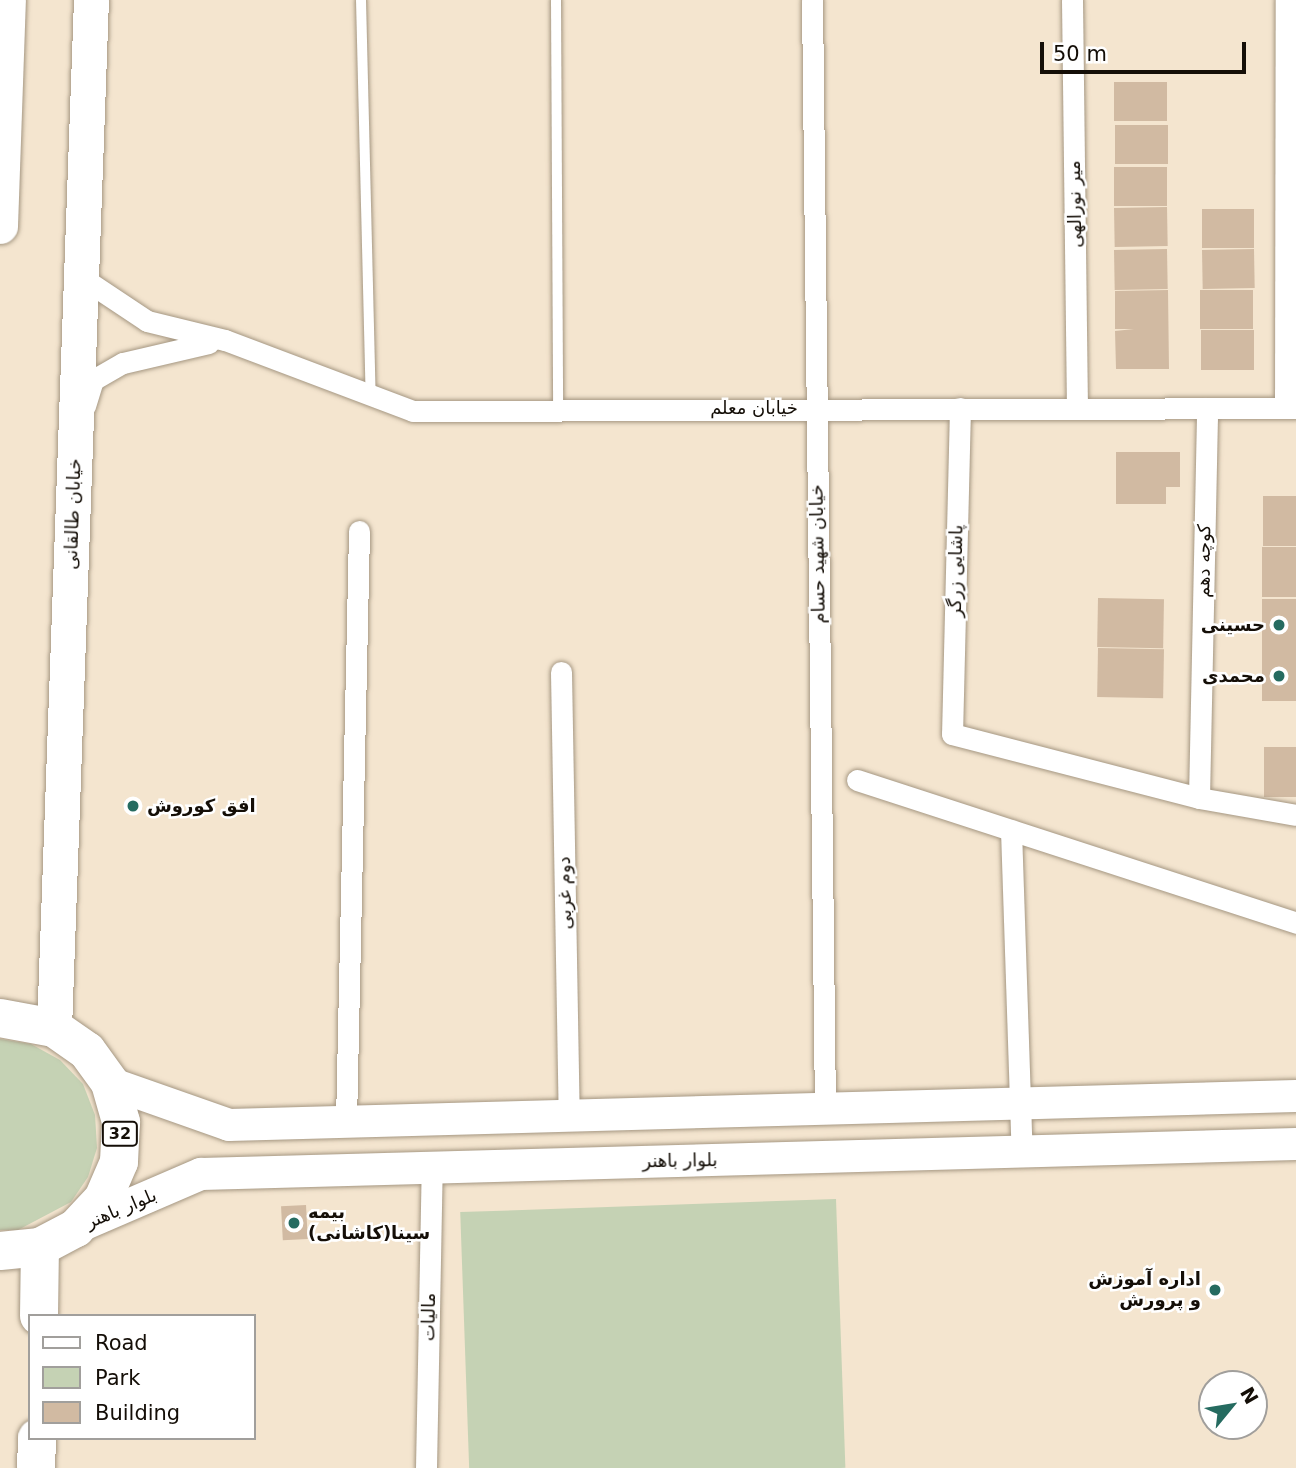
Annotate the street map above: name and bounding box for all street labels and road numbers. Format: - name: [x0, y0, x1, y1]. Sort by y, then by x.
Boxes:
- street label: میر نورالهی: [1063, 160, 1087, 248]
- street label: خیابان معلم: [710, 397, 798, 419]
- street label: خیابان طالقانی: [60, 458, 86, 570]
- street label: خیابان شهید حسام: [806, 484, 830, 624]
- street label: پاشایی زرگر: [944, 524, 968, 618]
- street label: کوچه دهم: [1193, 524, 1215, 598]
- street label: دوم غربی: [554, 856, 576, 930]
- road number: 32: [101, 1122, 139, 1146]
- street label: بلوار باهنر: [642, 1150, 718, 1172]
- street label: بلوار باهنر: [82, 1184, 160, 1234]
- street label: مالیات: [418, 1293, 440, 1341]

